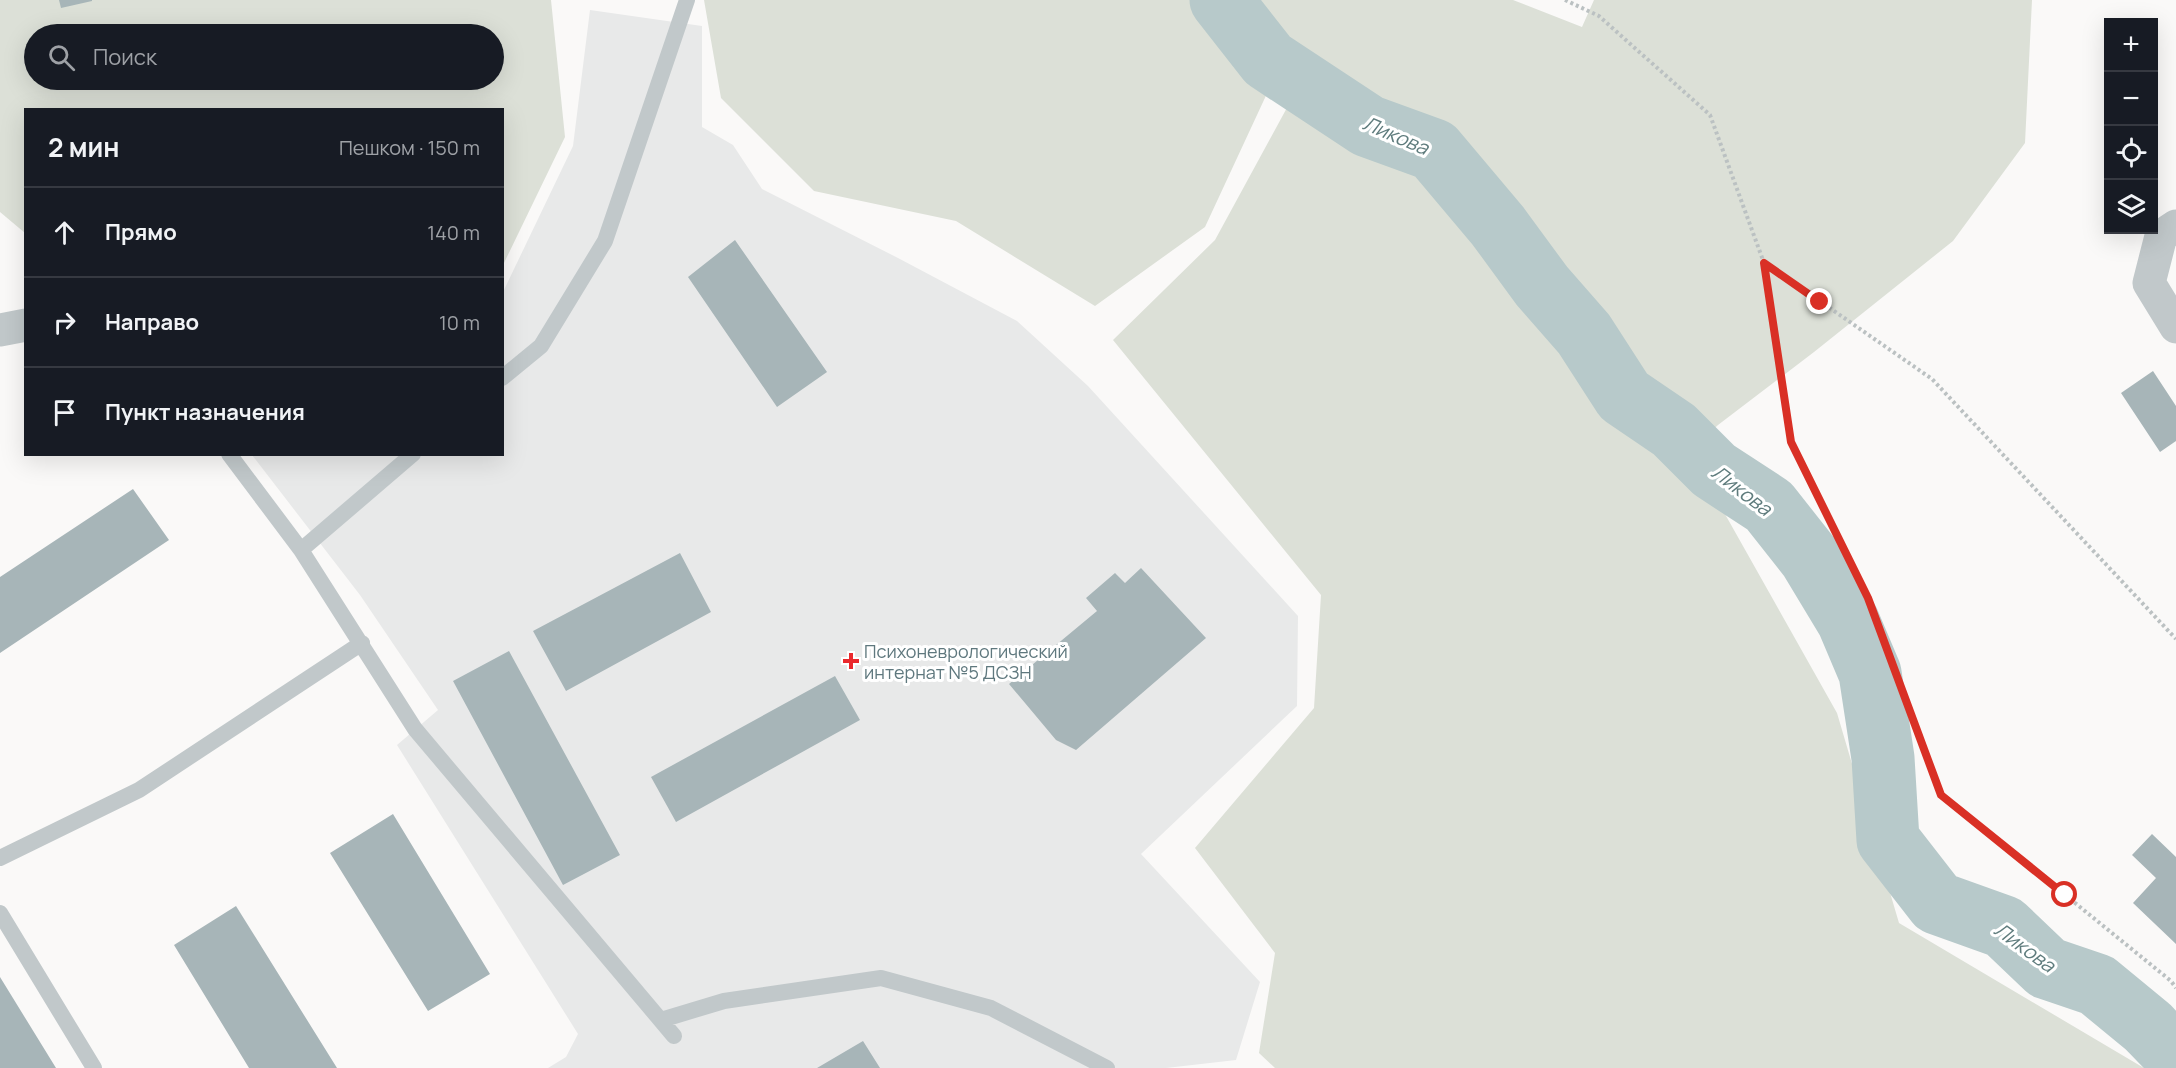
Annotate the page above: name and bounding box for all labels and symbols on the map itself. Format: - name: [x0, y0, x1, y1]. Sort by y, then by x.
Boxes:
- water label: Ликова: [1359, 109, 1434, 161]
- route end: [1806, 288, 1832, 314]
- water label: Ликова: [1706, 459, 1778, 522]
- place label: Психоневрологический интернат №5 ДСЗН: [864, 639, 1068, 684]
- marker: Психоневрологический интернат №5 ДСЗН: [842, 652, 860, 670]
- route start: [2051, 881, 2077, 907]
- water label: Ликова: [1989, 916, 2061, 979]

